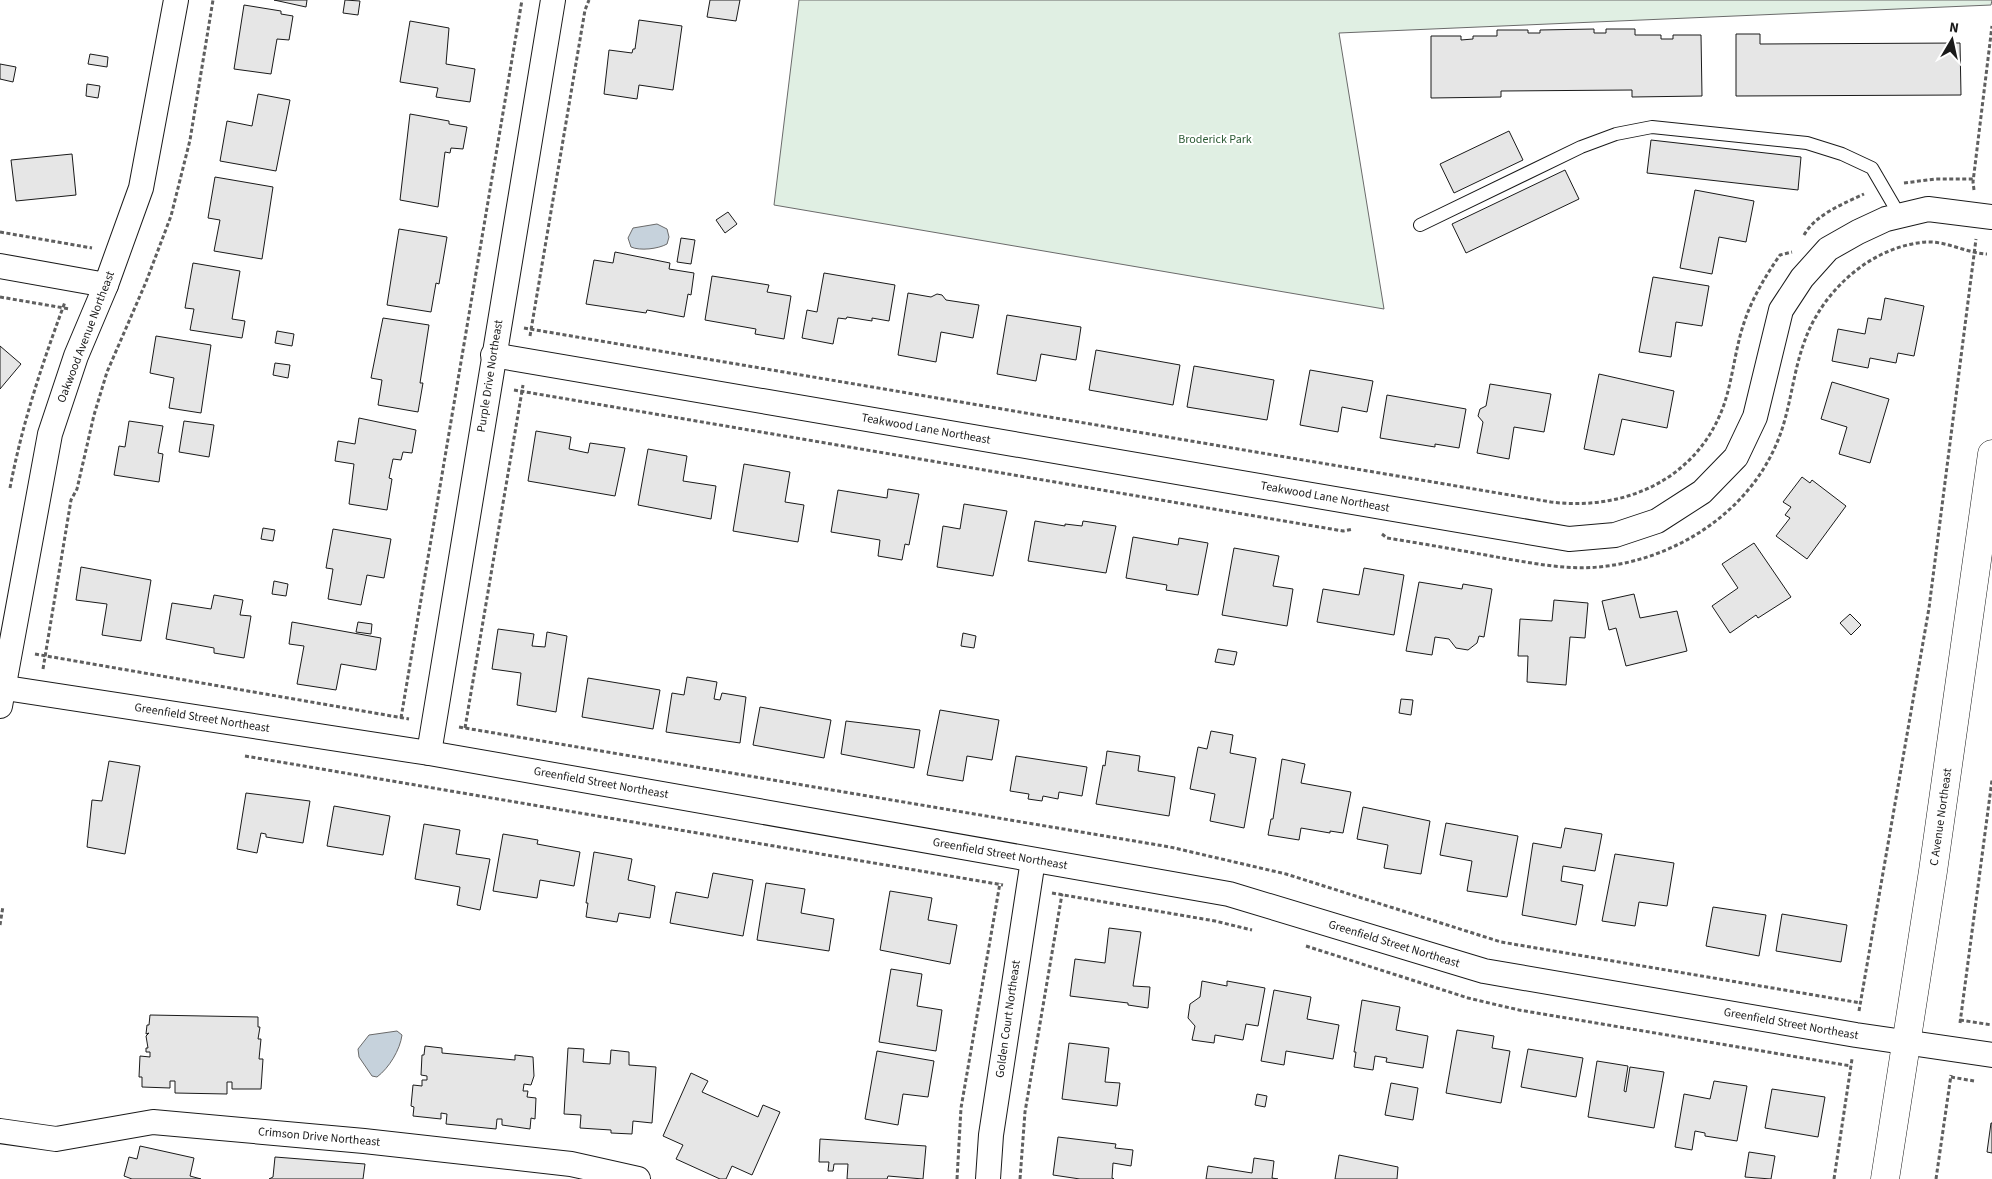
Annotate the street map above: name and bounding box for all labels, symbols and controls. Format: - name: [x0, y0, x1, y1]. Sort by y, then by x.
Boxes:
- north arrow: [1927, 15, 1977, 65]
- text: N: [1948, 18, 1960, 39]
- park label: Broderick Park: [1178, 131, 1252, 148]
- street label: Oakwood Avenue Northeast: [53, 269, 119, 405]
- street label: Purple Drive Northeast: [473, 319, 507, 433]
- street label: Teakwood Lane Northeast: [860, 409, 992, 449]
- street label: Teakwood Lane Northeast: [1259, 477, 1391, 517]
- street label: Greenfield Street Northeast: [133, 699, 271, 737]
- street label: Greenfield Street Northeast: [532, 763, 670, 803]
- street label: C Avenue Northeast: [1926, 767, 1956, 867]
- street label: Greenfield Street Northeast: [931, 834, 1069, 874]
- street label: Greenfield Street Northeast: [1326, 916, 1462, 972]
- street label: Golden Court Northeast: [991, 959, 1025, 1079]
- street label: Greenfield Street Northeast: [1722, 1004, 1860, 1044]
- street label: Crimson Drive Northeast: [257, 1123, 381, 1151]

